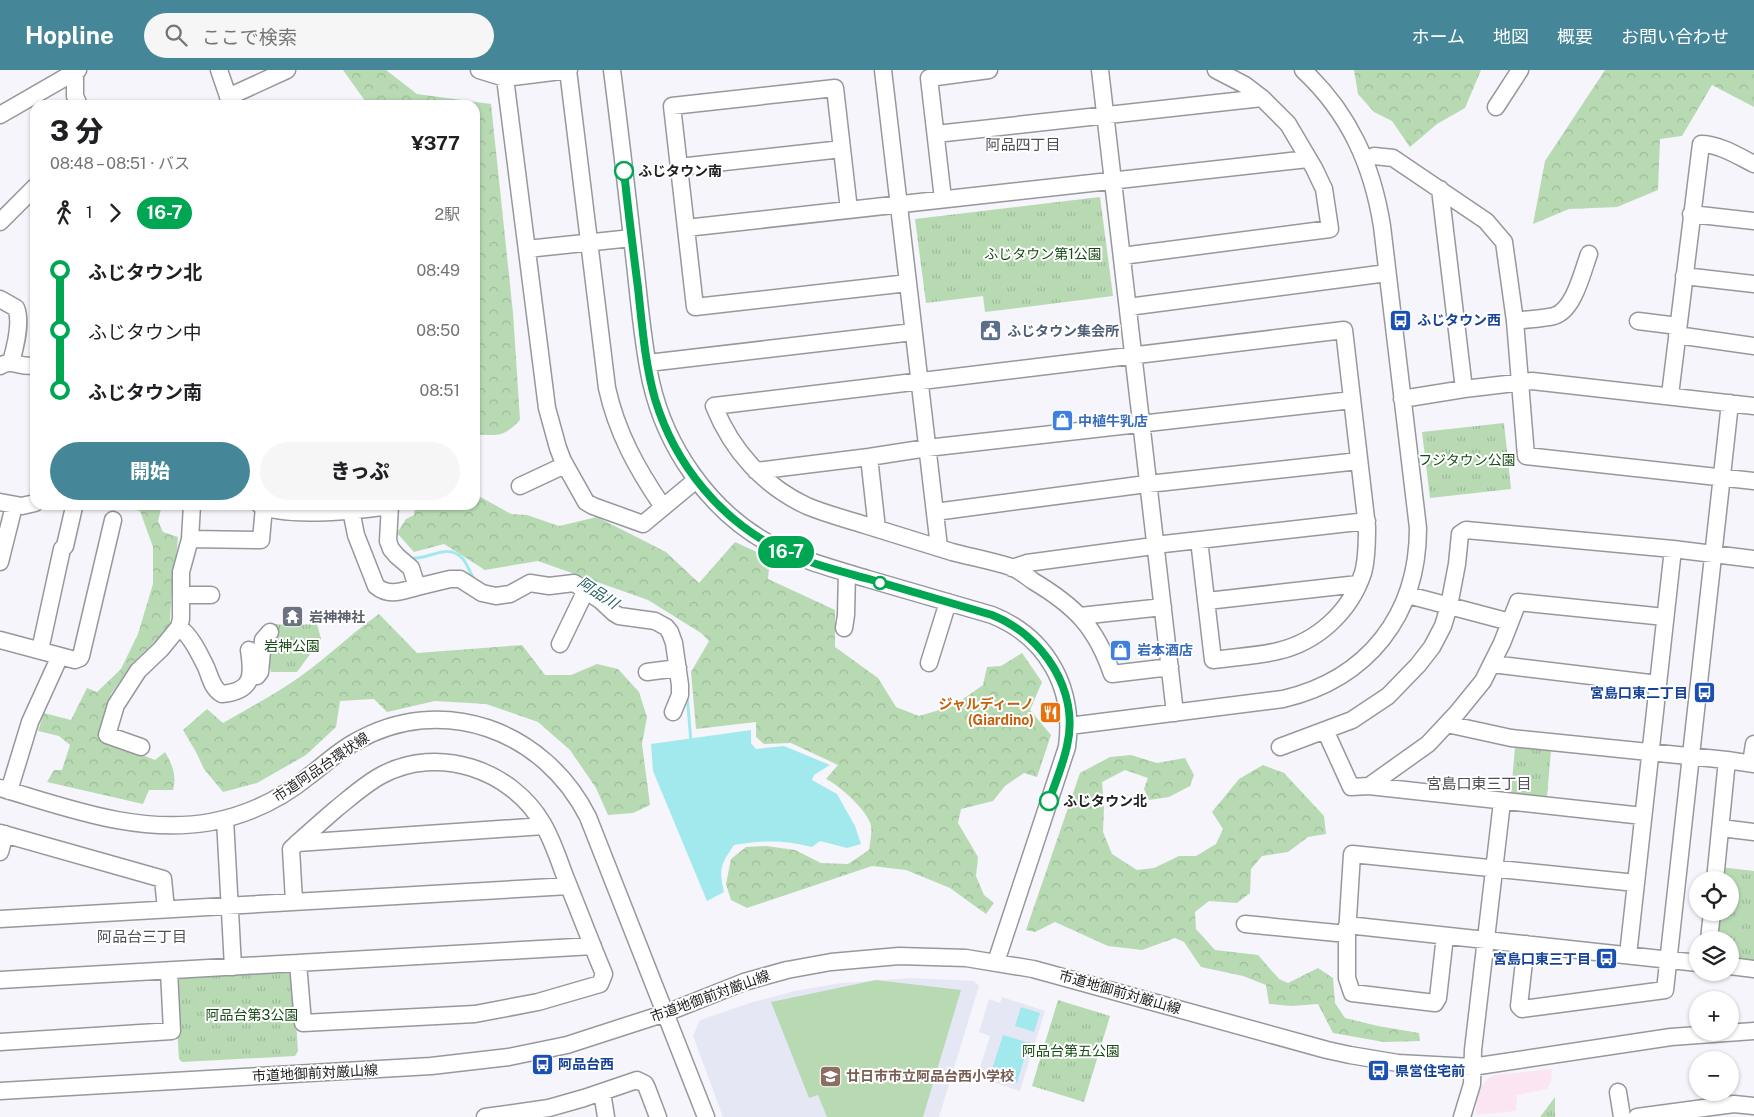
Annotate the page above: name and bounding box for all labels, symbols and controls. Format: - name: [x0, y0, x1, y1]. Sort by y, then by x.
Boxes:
- search box: [144, 13, 494, 58]
- text: Hopline: [25, 21, 114, 49]
- icon: search: [162, 21, 190, 49]
- text: ここで検索: [202, 26, 297, 48]
- text: ホーム: [1412, 26, 1465, 47]
- text: 地図: [1493, 26, 1529, 47]
- text: 概要: [1557, 26, 1593, 47]
- text: お問い合わせ: [1621, 26, 1729, 47]
- text: 3 分: [50, 114, 103, 147]
- text: ¥377: [411, 132, 460, 154]
- district label: 阿品四丁目: [985, 136, 1061, 153]
- text: 08:48 – 08:51 · バス: [50, 154, 190, 173]
- marker: ふじタウン南: [614, 161, 634, 181]
- place label: ふじタウン南: [638, 163, 722, 179]
- icon: walk: [50, 199, 78, 227]
- icon: forward: [101, 199, 129, 227]
- text: 16-7: [147, 202, 182, 223]
- text: 1: [86, 203, 93, 222]
- text: 2駅: [434, 205, 460, 224]
- park label: ふじタウン第1公園: [984, 246, 1102, 262]
- text: ふじタウン北: [88, 261, 202, 283]
- text: 08:49: [416, 261, 460, 280]
- bus stop icon: ふじタウン西: [1389, 308, 1413, 332]
- place label: ふじタウン西: [1417, 312, 1501, 328]
- public building icon: ふじタウン集会所: [979, 319, 1003, 343]
- text: ふじタウン中: [88, 321, 202, 343]
- text: 08:50: [416, 321, 460, 340]
- place label: ふじタウン集会所: [1007, 323, 1119, 339]
- text: ふじタウン南: [88, 381, 202, 403]
- text: 08:51: [420, 381, 460, 400]
- shop icon: 中植牛乳店: [1050, 409, 1074, 433]
- place label: 中植牛乳店: [1078, 413, 1148, 429]
- button: 開始: [50, 442, 250, 500]
- button: きっぷ: [260, 442, 460, 500]
- park label: フジタウン公園: [1418, 452, 1516, 468]
- line badge: 16-7: [751, 536, 821, 568]
- text: 16-7: [768, 541, 804, 562]
- water label: 阿品川: [575, 573, 623, 613]
- unlabelled marker: [873, 576, 887, 590]
- temple icon: 岩神神社: [281, 605, 305, 629]
- place label: 岩神神社: [309, 609, 365, 625]
- park label: 岩神公園: [264, 638, 320, 654]
- shop icon: 岩本酒店: [1109, 638, 1133, 662]
- place label: 岩本酒店: [1137, 642, 1193, 658]
- bus stop icon: 宮島口東二丁目: [1692, 681, 1716, 705]
- place label: 宮島口東二丁目: [1590, 685, 1688, 701]
- place label: ジャルディーノ (Giardino): [939, 696, 1034, 728]
- restaurant icon: ジャルディーノ (Giardino): [1038, 700, 1062, 724]
- street label: 市道阿品台環状線: [270, 729, 372, 805]
- district label: 宮島口東三丁目: [1426, 775, 1532, 792]
- marker: ふじタウン北: [1039, 791, 1059, 811]
- place label: ふじタウン北: [1063, 793, 1147, 809]
- map controls: [1689, 871, 1739, 1101]
- button: locate: [1689, 871, 1739, 921]
- district label: 阿品台三丁目: [97, 928, 187, 945]
- button: layers: [1689, 931, 1739, 981]
- bus stop icon: 宮島口東三丁目: [1595, 947, 1619, 971]
- place label: 宮島口東三丁目: [1493, 951, 1591, 967]
- street label: 市道地御前対厳山線: [648, 967, 772, 1025]
- street label: 市道地御前対厳山線: [1057, 967, 1183, 1017]
- button: +: [1689, 991, 1739, 1041]
- park label: 阿品台第3公園: [206, 1007, 298, 1023]
- park label: 阿品台第五公園: [1022, 1043, 1120, 1059]
- button: −: [1689, 1051, 1739, 1101]
- bus stop icon: 阿品台西: [530, 1052, 554, 1076]
- place label: 阿品台西: [558, 1056, 614, 1072]
- bus stop icon: 県営住宅前: [1367, 1059, 1391, 1083]
- street label: 市道地御前対厳山線: [252, 1062, 378, 1084]
- place label: 県営住宅前: [1395, 1063, 1465, 1079]
- school or university icon: 廿日市市立阿品台西小学校: [818, 1064, 842, 1088]
- place label: 廿日市市立阿品台西小学校: [846, 1068, 1014, 1084]

